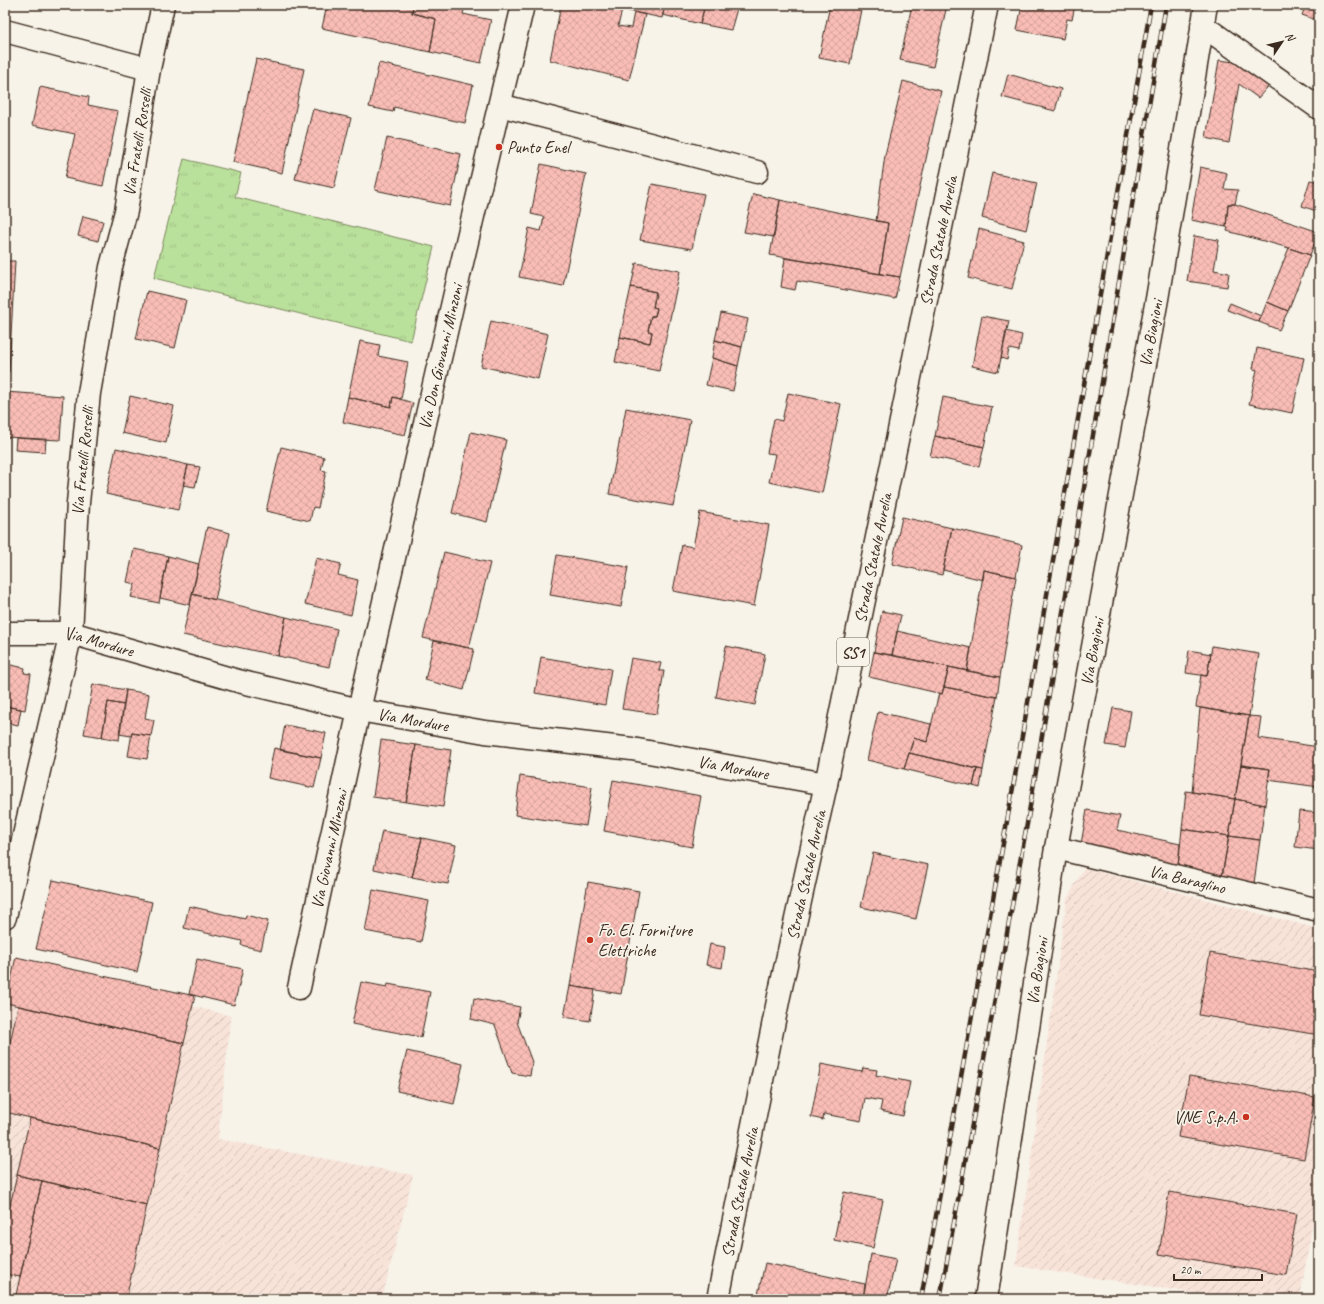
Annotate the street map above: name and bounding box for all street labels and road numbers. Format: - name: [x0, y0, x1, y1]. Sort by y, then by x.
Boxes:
- street label: Via Fratelli Rosselli: [119, 85, 157, 198]
- street label: Strada Statale Aurelia: [915, 172, 963, 307]
- street label: Via Don Giovanni Minzoni: [414, 280, 468, 431]
- street label: Via Biagioni: [1135, 296, 1168, 368]
- street label: Via Fratelli Rosselli: [67, 404, 99, 516]
- street label: Strada Statale Aurelia: [850, 489, 897, 625]
- street label: Via Biagioni: [1076, 615, 1109, 687]
- street label: Via Mordure: [64, 623, 137, 662]
- road number: SS1: [837, 638, 869, 666]
- street label: Via Mordure: [376, 703, 451, 737]
- street label: Via Mordure: [696, 751, 772, 785]
- street label: Via Giovanni Minzoni: [306, 785, 353, 911]
- street label: Strada Statale Aurelia: [782, 807, 831, 942]
- street label: Via Baraglino: [1147, 860, 1228, 899]
- street label: Via Biagioni: [1022, 934, 1053, 1006]
- street label: Strada Statale Aurelia: [717, 1124, 764, 1259]

